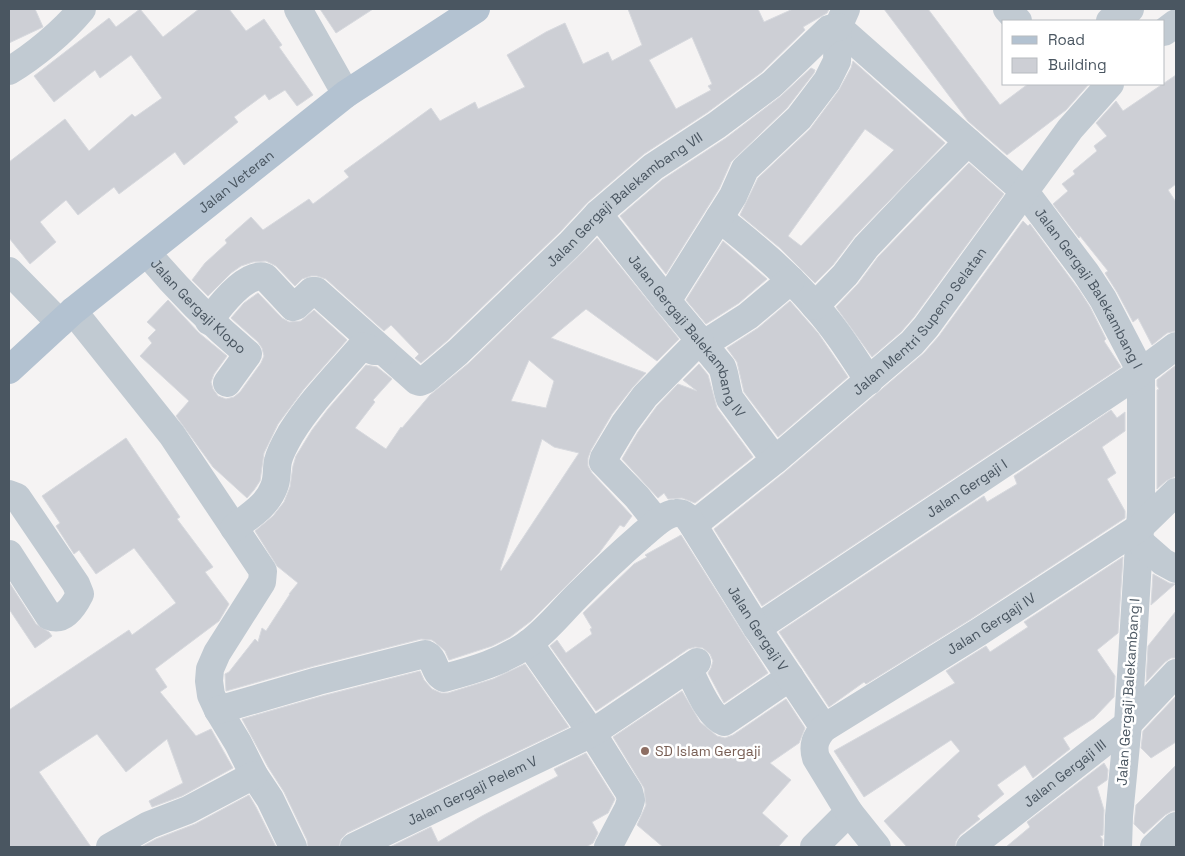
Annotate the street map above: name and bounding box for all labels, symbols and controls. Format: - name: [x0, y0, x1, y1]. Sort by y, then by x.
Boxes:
- legend: [1002, 20, 1165, 85]
- text: Road: [1048, 30, 1085, 49]
- text: Building: [1048, 55, 1107, 74]
- street label: Jalan Gergaji Balekambang VII: [543, 128, 706, 271]
- street label: Jalan Veteran: [194, 146, 277, 217]
- street label: Jalan Gergaji Balekambang I: [1031, 204, 1147, 372]
- street label: Jalan Mentri Supeno Selatan: [849, 243, 990, 399]
- street label: Jalan Gergaji Balekambang IV: [624, 250, 750, 421]
- street label: Jalan Gergaji Klopo: [147, 255, 250, 358]
- street label: Jalan Gergaji I: [923, 455, 1010, 522]
- street label: Jalan Gergaji V: [724, 582, 792, 675]
- street label: Jalan Gergaji IV: [944, 588, 1039, 659]
- street label: Jalan Gergaji Balekambang I: [1112, 598, 1144, 786]
- street label: Jalan Gergaji III: [1020, 735, 1110, 811]
- place label: SD Islam Gergaji: [655, 742, 761, 760]
- marker: SD Islam Gergaji: [639, 745, 651, 757]
- street label: Jalan Gergaji Pelem V: [404, 751, 540, 829]

